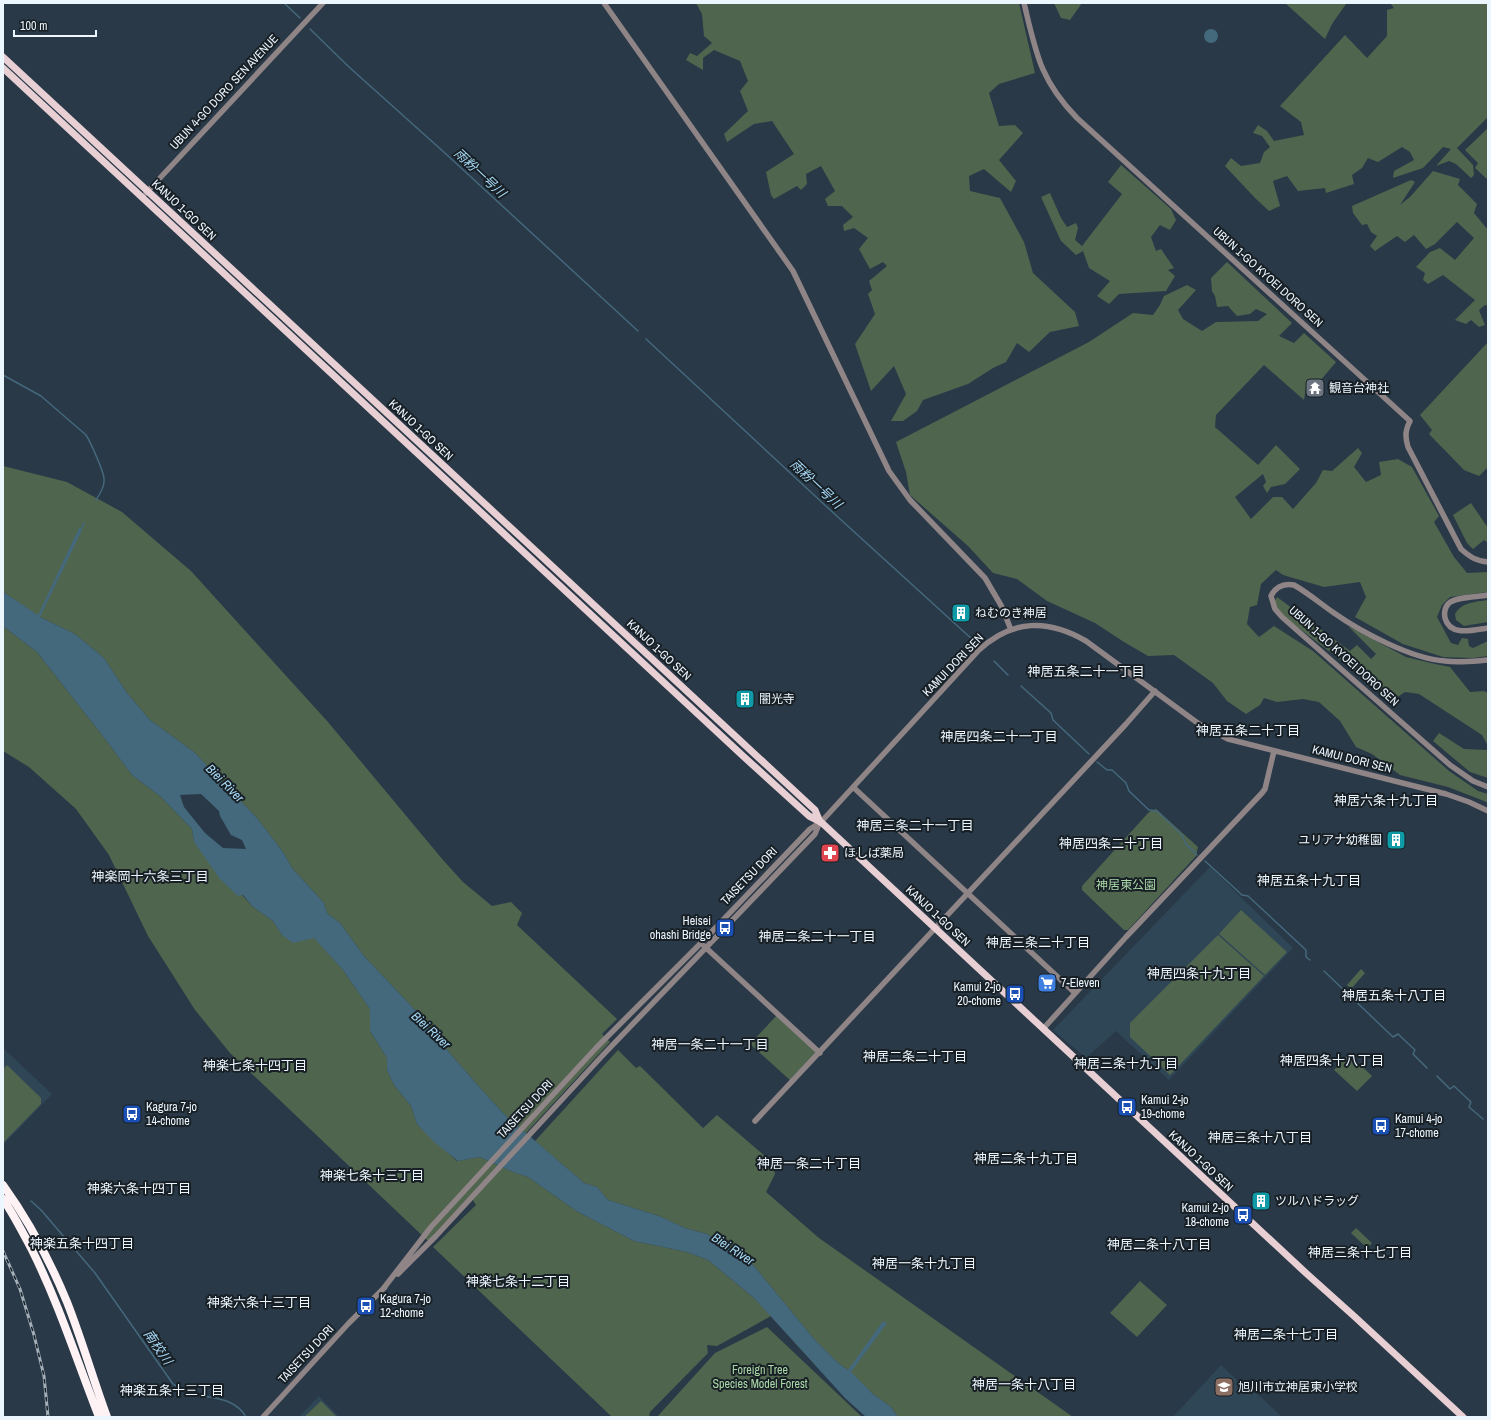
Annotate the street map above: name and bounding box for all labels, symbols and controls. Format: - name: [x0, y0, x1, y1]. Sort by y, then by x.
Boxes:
- scale bar: [14, 12, 96, 38]
- text: 100 m: [20, 18, 47, 34]
- street label: UBUN 4-GO DORO SEN AVENUE: [166, 31, 282, 153]
- water label: 雨粉一号川: [450, 145, 511, 203]
- street label: KANJO 1-GO SEN: [148, 176, 220, 244]
- street label: UBUN 1-GO KYOEI DORO SEN: [1210, 223, 1326, 331]
- temple icon: 観音台神社: [1304, 377, 1326, 399]
- place label: 観音台神社: [1329, 380, 1389, 396]
- street label: KANJO 1-GO SEN: [385, 396, 457, 464]
- water label: 雨粉一号川: [786, 456, 847, 514]
- building icon: ねむのき神居: [950, 602, 972, 624]
- street label: UBUN 1-GO KYOEI DORO SEN: [1286, 602, 1402, 710]
- place label: ねむのき神居: [975, 605, 1047, 621]
- street label: KANJO 1-GO SEN: [623, 616, 695, 684]
- street label: KAMUI DORI SEN: [919, 630, 987, 700]
- district label: 神居五条二十一丁目: [1027, 663, 1145, 680]
- building icon: 闇光寺: [734, 688, 756, 710]
- place label: 闇光寺: [759, 691, 795, 707]
- district label: 神居五条二十丁目: [1196, 722, 1300, 739]
- district label: 神居四条二十一丁目: [940, 728, 1058, 745]
- street label: KAMUI DORI SEN: [1311, 741, 1393, 777]
- water label: Biei River: [202, 760, 248, 806]
- district label: 神居六条十九丁目: [1334, 792, 1438, 809]
- district label: 神居三条二十一丁目: [856, 817, 974, 834]
- building icon: ユリアナ幼稚園: [1385, 829, 1407, 851]
- place label: ユリアナ幼稚園: [1298, 832, 1382, 848]
- district label: 神居四条二十丁目: [1059, 835, 1163, 852]
- pharmacy icon: ほしば薬局: [819, 842, 841, 864]
- street label: TAISETSU DORI: [717, 844, 781, 908]
- place label: ほしば薬局: [844, 845, 904, 861]
- district label: 神楽岡十六条三丁目: [91, 868, 209, 885]
- district label: 神居五条十九丁目: [1257, 872, 1361, 889]
- park label: 神居東公園: [1096, 877, 1156, 893]
- street label: KANJO 1-GO SEN: [902, 882, 974, 950]
- place label: Heisei ohashi Bridge: [650, 913, 711, 943]
- bus stop icon: Heisei ohashi Bridge: [714, 917, 736, 939]
- district label: 神居二条二十一丁目: [758, 928, 876, 945]
- district label: 神居三条二十丁目: [986, 934, 1090, 951]
- district label: 神居四条十九丁目: [1147, 965, 1251, 982]
- supermarket icon: 7-Eleven: [1036, 972, 1058, 994]
- place label: 7-Eleven: [1061, 975, 1100, 991]
- place label: Kamui 2-jo 20-chome: [953, 979, 1001, 1009]
- bus stop icon: Kamui 2-jo 20-chome: [1004, 983, 1026, 1005]
- district label: 神居五条十八丁目: [1342, 987, 1446, 1004]
- water label: Biei River: [408, 1008, 454, 1053]
- district label: 神居一条二十一丁目: [651, 1036, 769, 1053]
- district label: 神居二条二十丁目: [863, 1048, 967, 1065]
- district label: 神居四条十八丁目: [1280, 1052, 1384, 1069]
- district label: 神居三条十九丁目: [1074, 1055, 1178, 1072]
- district label: 神楽七条十四丁目: [203, 1057, 307, 1074]
- street label: TAISETSU DORI: [494, 1076, 556, 1142]
- place label: Kamui 2-jo 19-chome: [1141, 1092, 1189, 1122]
- bus stop icon: Kamui 2-jo 19-chome: [1116, 1096, 1138, 1118]
- place label: Kagura 7-jo 14-chome: [146, 1099, 197, 1129]
- bus stop icon: Kagura 7-jo 14-chome: [121, 1103, 143, 1125]
- place label: Kamui 4-jo 17-chome: [1395, 1111, 1443, 1141]
- bus stop icon: Kamui 4-jo 17-chome: [1370, 1115, 1392, 1137]
- street label: KANJO 1-GO SEN: [1165, 1127, 1237, 1195]
- district label: 神居三条十八丁目: [1208, 1129, 1312, 1146]
- district label: 神居二条十九丁目: [974, 1150, 1078, 1167]
- district label: 神居一条二十丁目: [757, 1155, 861, 1172]
- district label: 神楽七条十三丁目: [320, 1167, 424, 1184]
- district label: 神楽六条十四丁目: [87, 1180, 191, 1197]
- building icon: ツルハドラッグ: [1250, 1190, 1272, 1212]
- place label: ツルハドラッグ: [1275, 1193, 1359, 1209]
- place label: Kamui 2-jo 18-chome: [1181, 1200, 1229, 1230]
- bus stop icon: Kamui 2-jo 18-chome: [1232, 1204, 1254, 1226]
- water label: Biei River: [708, 1229, 758, 1269]
- district label: 神楽五条十四丁目: [30, 1235, 134, 1252]
- district label: 神居二条十八丁目: [1107, 1236, 1211, 1253]
- district label: 神居三条十七丁目: [1308, 1244, 1412, 1261]
- district label: 神居一条十九丁目: [872, 1255, 976, 1272]
- district label: 神楽七条十二丁目: [466, 1273, 570, 1290]
- place label: Kagura 7-jo 12-chome: [380, 1291, 431, 1321]
- district label: 神楽六条十三丁目: [207, 1294, 311, 1311]
- bus stop icon: Kagura 7-jo 12-chome: [355, 1295, 377, 1317]
- street label: TAISETSU DORI: [275, 1321, 337, 1387]
- water label: 南校川: [140, 1326, 177, 1369]
- district label: 神居二条十七丁目: [1234, 1326, 1338, 1343]
- park label: Foreign Tree Species Model Forest: [712, 1362, 808, 1392]
- district label: 神居一条十八丁目: [972, 1376, 1076, 1393]
- school or university icon: 旭川市立神居東小学校: [1213, 1376, 1235, 1398]
- place label: 旭川市立神居東小学校: [1238, 1379, 1358, 1395]
- district label: 神楽五条十三丁目: [120, 1382, 224, 1399]

